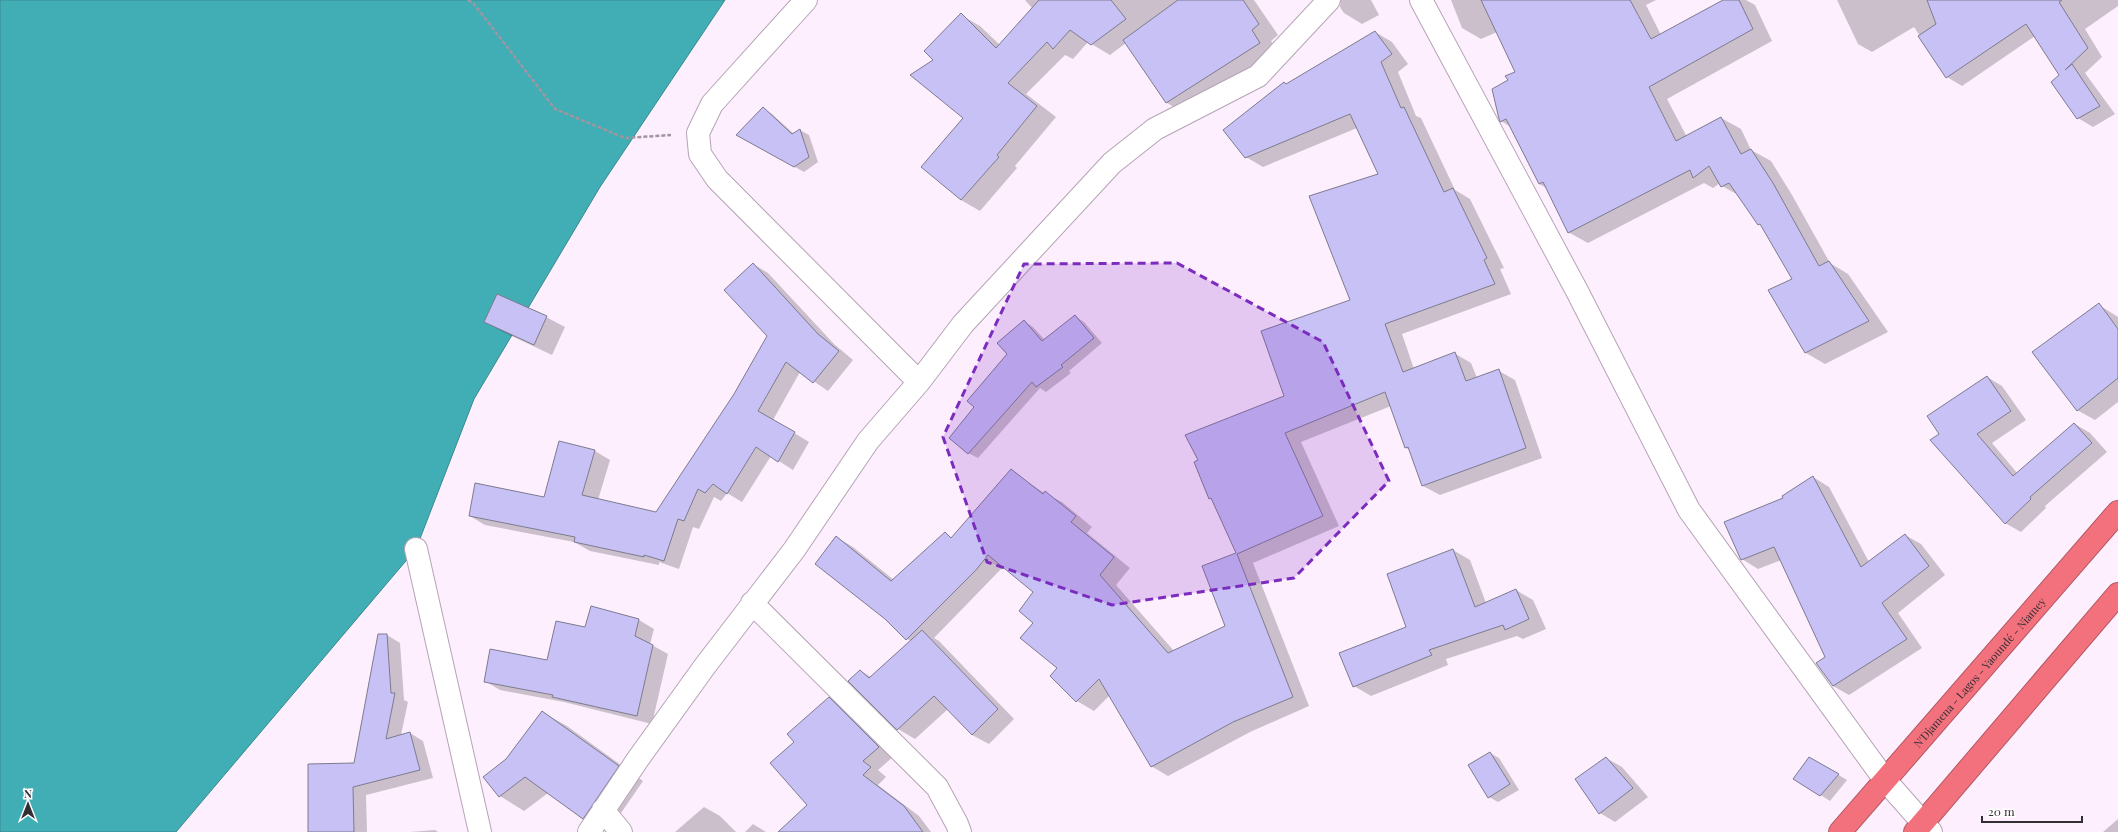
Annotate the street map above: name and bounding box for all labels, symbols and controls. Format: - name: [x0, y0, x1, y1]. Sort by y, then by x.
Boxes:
- street label: N'Djamena - Lagos - Yaoundé - Niamey: [1910, 593, 2049, 750]
- north arrow: [8, 784, 48, 824]
- text: N: [24, 786, 32, 801]
- scale bar: [1982, 798, 2082, 824]
- text: 20 m: [1988, 803, 2015, 819]

